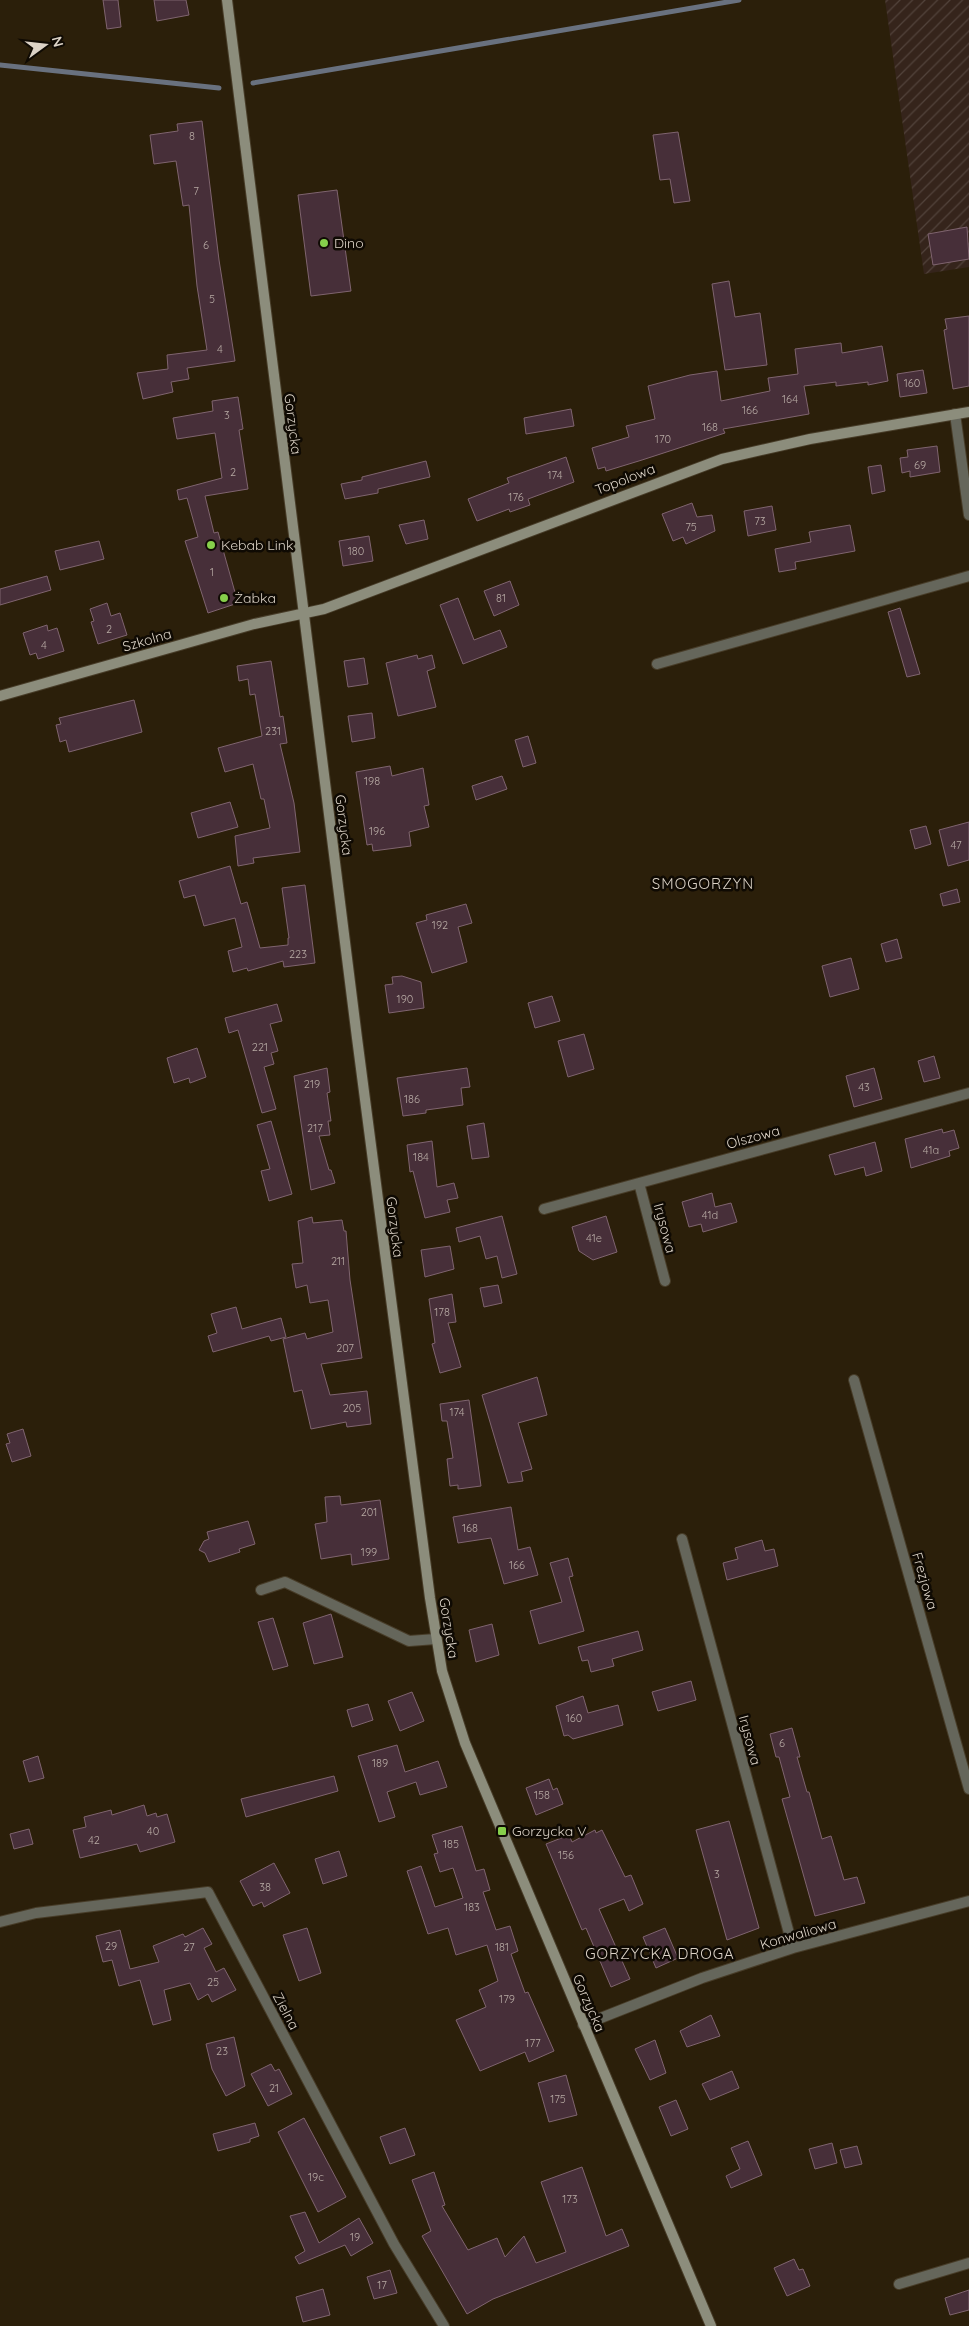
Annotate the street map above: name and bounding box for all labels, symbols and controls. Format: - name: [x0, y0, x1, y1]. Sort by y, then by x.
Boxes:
- north arrow: [20, 20, 70, 70]
- text: N: [48, 34, 68, 49]
- house number: 8: [189, 129, 195, 143]
- house number: 7: [193, 184, 199, 198]
- place label: Dino: [334, 234, 364, 252]
- marker: Dino: [318, 237, 330, 249]
- house number: 6: [203, 238, 209, 252]
- house number: 5: [209, 292, 215, 306]
- house number: 4: [217, 342, 223, 356]
- house number: 160: [904, 376, 920, 390]
- street label: Gorzycka: [280, 392, 306, 456]
- house number: 164: [782, 392, 798, 406]
- house number: 166: [742, 403, 758, 417]
- house number: 3: [224, 408, 230, 422]
- house number: 168: [702, 420, 718, 434]
- house number: 170: [655, 432, 671, 446]
- house number: 69: [914, 458, 926, 472]
- street label: Topolowa: [592, 459, 658, 499]
- house number: 2: [230, 465, 236, 479]
- house number: 174: [547, 468, 563, 482]
- house number: 176: [508, 490, 524, 504]
- house number: 73: [754, 514, 766, 528]
- house number: 75: [685, 520, 697, 534]
- place label: Kebab Link: [221, 536, 293, 554]
- marker: Kebab Link: [205, 539, 217, 551]
- house number: 180: [348, 544, 364, 558]
- house number: 1: [210, 565, 214, 579]
- place label: Żabka: [234, 589, 276, 607]
- house number: 81: [496, 591, 506, 605]
- marker: Żabka: [218, 592, 230, 604]
- house number: 2: [106, 622, 112, 636]
- street label: Szkolna: [120, 624, 174, 656]
- house number: 4: [41, 638, 47, 652]
- house number: 231: [265, 724, 281, 738]
- house number: 198: [364, 774, 380, 788]
- street label: Gorzycka: [331, 793, 357, 857]
- house number: 196: [369, 824, 385, 838]
- house number: 47: [950, 838, 962, 852]
- district label: SMOGORZYN: [652, 874, 754, 893]
- house number: 192: [432, 918, 448, 932]
- house number: 223: [289, 947, 307, 961]
- house number: 190: [397, 992, 413, 1006]
- house number: 221: [252, 1040, 268, 1054]
- house number: 219: [304, 1077, 320, 1091]
- house number: 43: [858, 1080, 870, 1094]
- house number: 186: [404, 1092, 420, 1106]
- house number: 217: [307, 1121, 323, 1135]
- street label: Olszowa: [724, 1121, 782, 1153]
- house number: 41a: [923, 1143, 939, 1157]
- house number: 184: [413, 1150, 429, 1164]
- street label: Gorzycka: [382, 1195, 408, 1259]
- street label: Irysowa: [650, 1201, 680, 1255]
- house number: 41d: [702, 1208, 718, 1222]
- house number: 41e: [586, 1231, 602, 1245]
- house number: 211: [331, 1254, 345, 1268]
- house number: 178: [434, 1305, 450, 1319]
- house number: 207: [336, 1341, 354, 1355]
- house number: 205: [343, 1401, 361, 1415]
- house number: 174: [449, 1405, 465, 1419]
- house number: 201: [361, 1505, 377, 1519]
- house number: 168: [462, 1521, 478, 1535]
- house number: 199: [361, 1545, 377, 1559]
- street label: Frezjowa: [908, 1550, 942, 1612]
- house number: 166: [509, 1558, 525, 1572]
- street label: Gorzycka: [435, 1596, 463, 1660]
- house number: 160: [566, 1711, 582, 1725]
- street label: Irysowa: [735, 1713, 765, 1767]
- house number: 6: [779, 1736, 785, 1750]
- house number: 189: [372, 1756, 388, 1770]
- house number: 158: [534, 1788, 550, 1802]
- place label: Gorzycka V: [512, 1822, 586, 1840]
- house number: 40: [147, 1824, 159, 1838]
- marker: Gorzycka V: [496, 1825, 508, 1837]
- house number: 42: [88, 1833, 100, 1847]
- house number: 185: [443, 1837, 459, 1851]
- house number: 156: [558, 1848, 574, 1862]
- house number: 3: [714, 1867, 720, 1881]
- house number: 38: [259, 1880, 271, 1894]
- house number: 183: [464, 1900, 480, 1914]
- street label: Konwaliowa: [758, 1915, 838, 1953]
- house number: 29: [105, 1939, 117, 1953]
- house number: 27: [183, 1940, 195, 1954]
- house number: 181: [495, 1940, 509, 1954]
- district label: GORZYCKA DROGA: [585, 1944, 735, 1963]
- street label: Gorzycka: [569, 1971, 609, 2035]
- house number: 25: [207, 1975, 219, 1989]
- street label: Zielna: [269, 1989, 303, 2033]
- house number: 179: [499, 1992, 515, 2006]
- house number: 177: [525, 2036, 541, 2050]
- house number: 23: [216, 2044, 228, 2058]
- house number: 21: [269, 2081, 279, 2095]
- house number: 175: [550, 2092, 566, 2106]
- house number: 19c: [308, 2170, 324, 2184]
- house number: 173: [562, 2192, 578, 2206]
- house number: 19: [350, 2230, 360, 2244]
- house number: 17: [377, 2278, 387, 2292]

